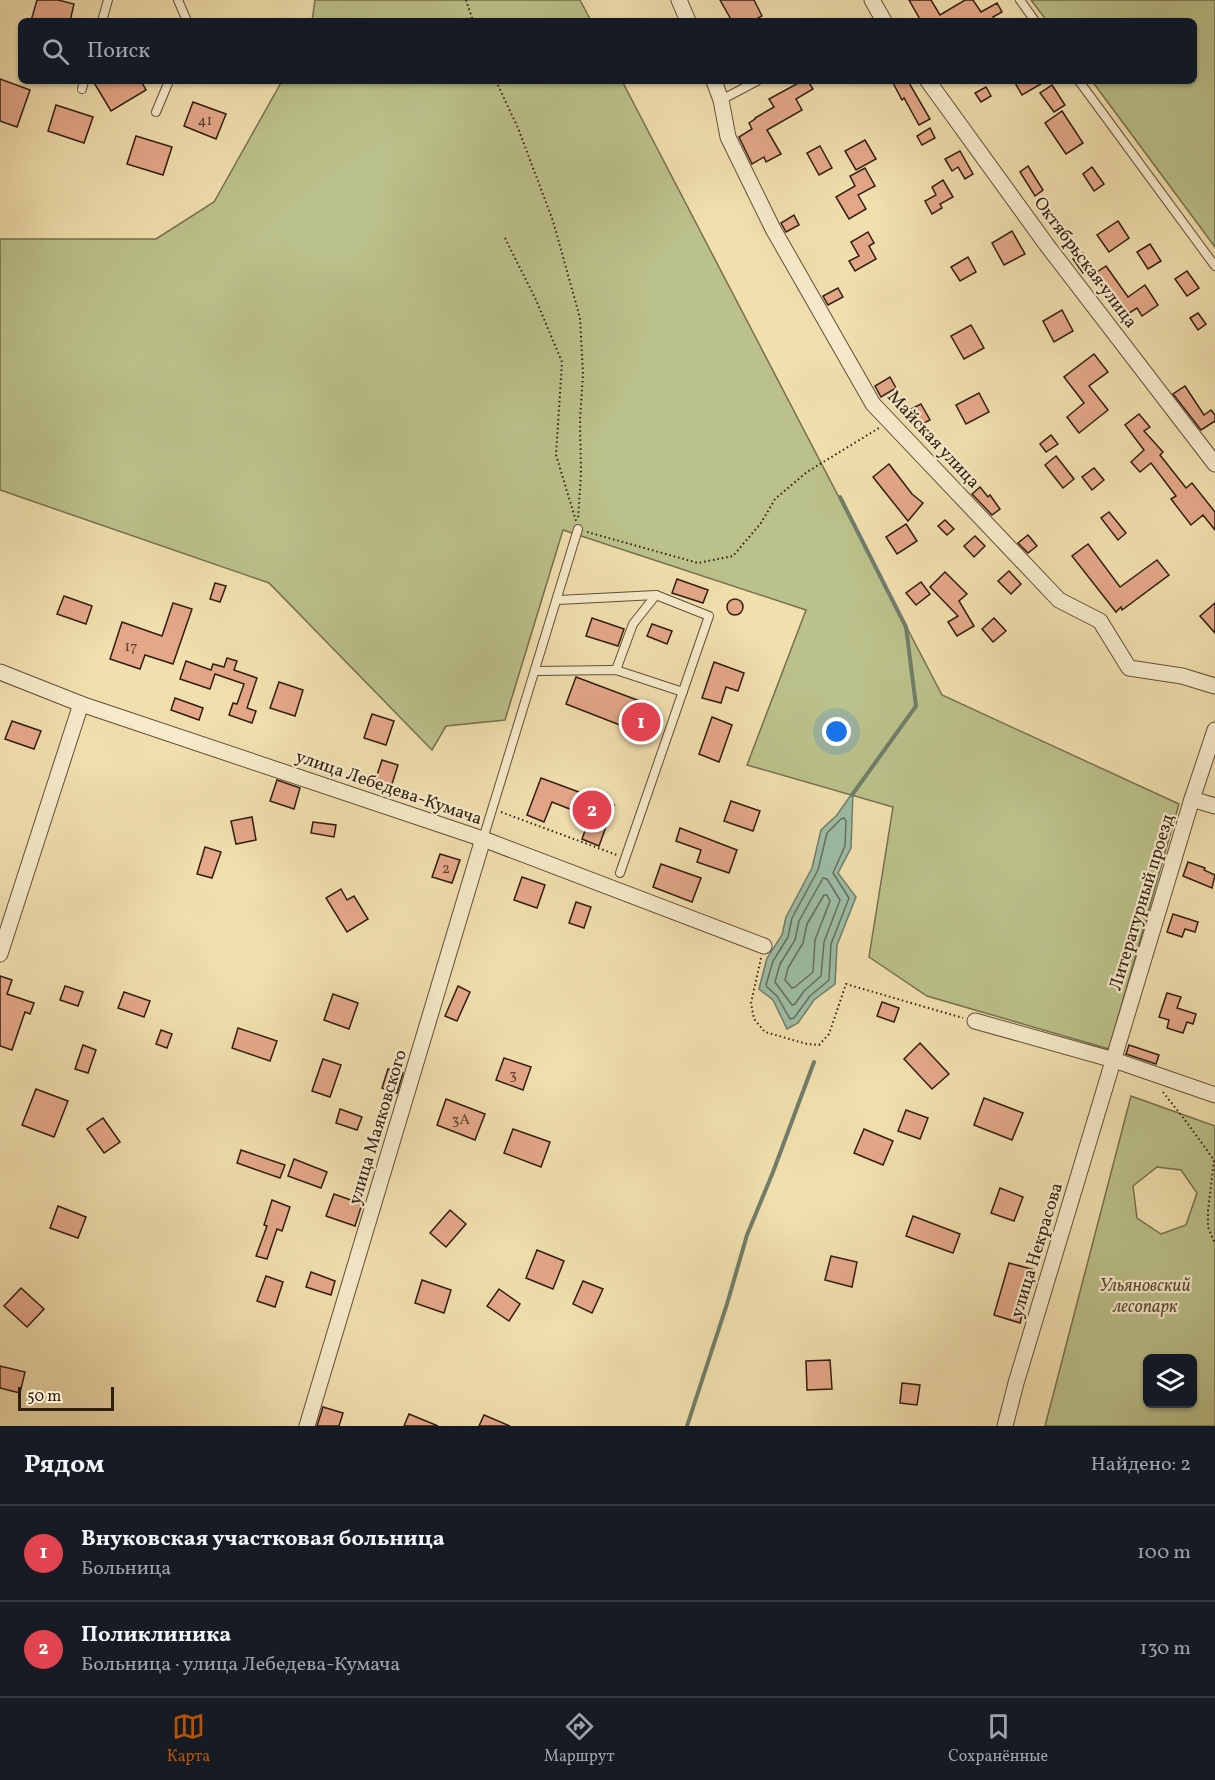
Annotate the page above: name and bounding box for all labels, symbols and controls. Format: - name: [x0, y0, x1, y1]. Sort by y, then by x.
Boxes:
- search box: [18, 18, 1197, 84]
- icon: search: [39, 35, 72, 68]
- text: Поиск: [87, 36, 150, 67]
- house number: 41: [198, 111, 212, 132]
- street label: Октябрьская улица: [1027, 192, 1143, 334]
- street label: Майская улица: [881, 385, 985, 495]
- house number: 17: [124, 637, 138, 658]
- pin: 1: [622, 700, 660, 744]
- your location: [822, 717, 851, 746]
- street label: улица Лебедева-Кумача: [292, 745, 485, 832]
- pin: 2: [572, 788, 612, 832]
- street label: Литературный проезд: [1104, 811, 1181, 994]
- house number: 2: [442, 859, 450, 880]
- street label: улица Маяковского: [343, 1047, 414, 1208]
- house number: 3: [509, 1065, 517, 1086]
- house number: 3А: [452, 1110, 471, 1131]
- street label: улица Некрасова: [1005, 1180, 1070, 1321]
- park label: Ульяновский лесопарк: [1099, 1274, 1191, 1320]
- map controls: [1143, 1354, 1197, 1408]
- button: layers: [1143, 1354, 1197, 1408]
- scale bar: [18, 1384, 114, 1412]
- text: 50 m: [27, 1386, 61, 1408]
- text: Рядом: [24, 1447, 104, 1483]
- text: Найдено: 2: [1091, 1451, 1191, 1479]
- text: Внуковская участковая больница: [81, 1524, 445, 1555]
- text: 1: [39, 1539, 48, 1567]
- text: 100 m: [1137, 1539, 1191, 1567]
- text: Больница: [81, 1555, 171, 1583]
- text: Поликлиника: [81, 1620, 231, 1651]
- text: 2: [38, 1635, 49, 1663]
- text: 130 m: [1140, 1635, 1191, 1663]
- text: Больница · улица Лебедева-Кумача: [81, 1651, 400, 1679]
- tab: Карта: [167, 1710, 210, 1768]
- tab: Маршрут: [544, 1710, 615, 1768]
- tab: Сохранённые: [948, 1710, 1048, 1768]

